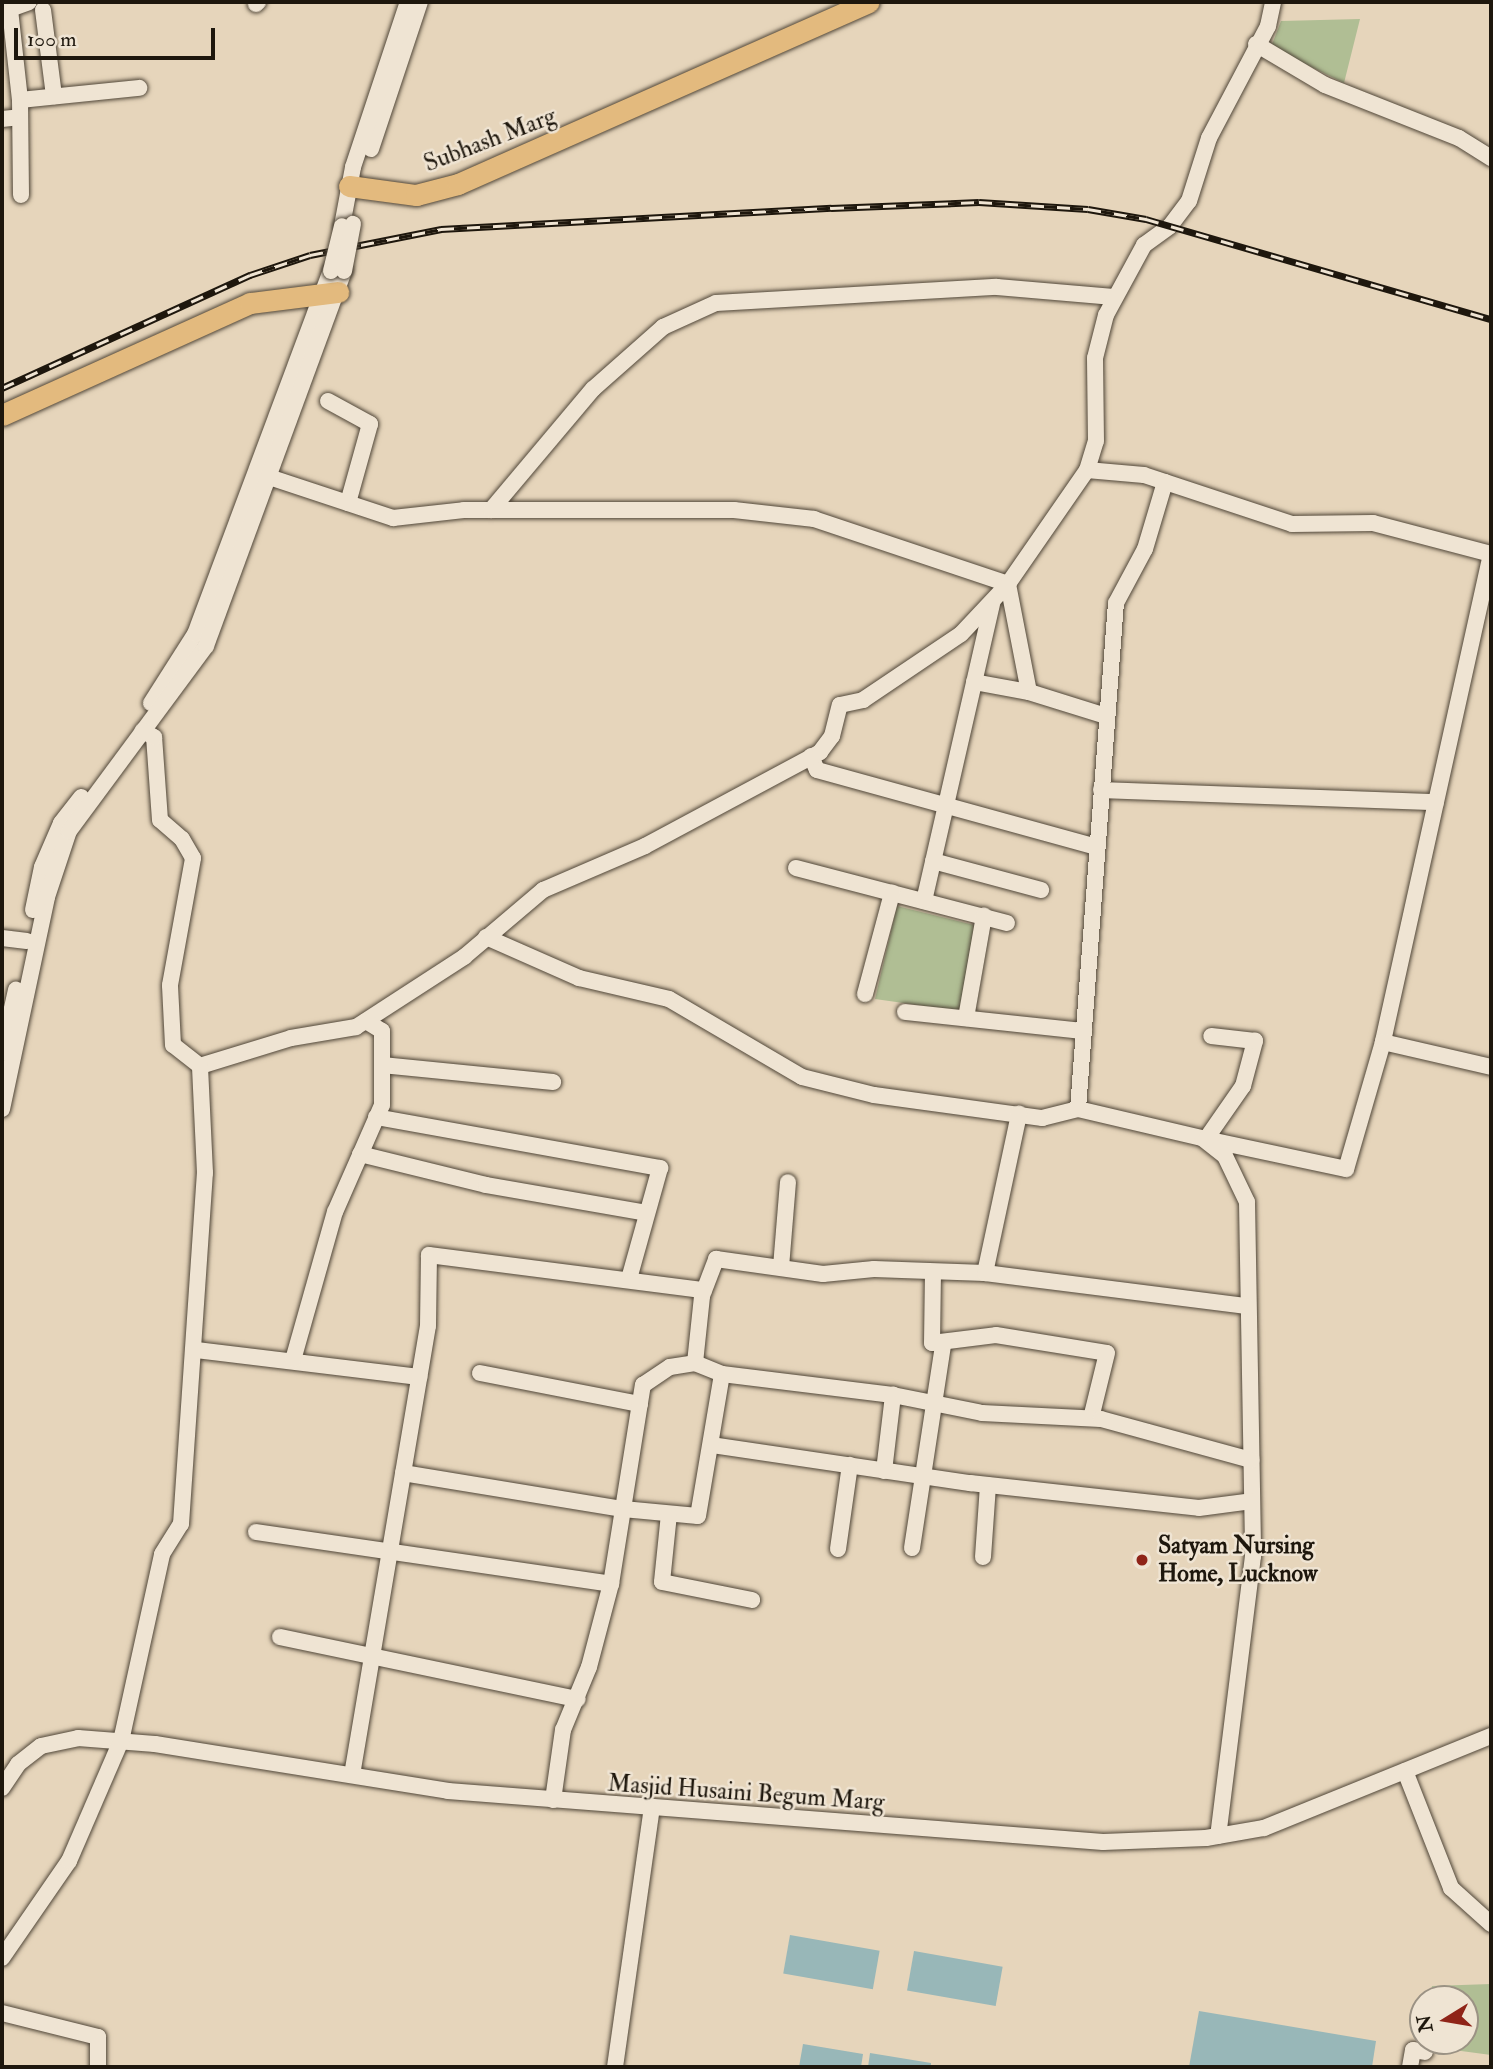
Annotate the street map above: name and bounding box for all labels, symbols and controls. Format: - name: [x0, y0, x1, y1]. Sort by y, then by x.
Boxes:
- scale bar: [18, 14, 219, 58]
- text: 100 m: [27, 26, 77, 53]
- street label: Subhash Marg: [420, 102, 560, 178]
- place label: Satyam Nursing Home, Lucknow: [1158, 1532, 1318, 1588]
- marker: Satyam Nursing Home, Lucknow: [1132, 1550, 1152, 1570]
- street label: Masjid Husaini Begum Marg: [607, 1769, 885, 1817]
- north arrow: [1409, 1985, 1479, 2055]
- text: N: [1412, 2013, 1439, 2034]

